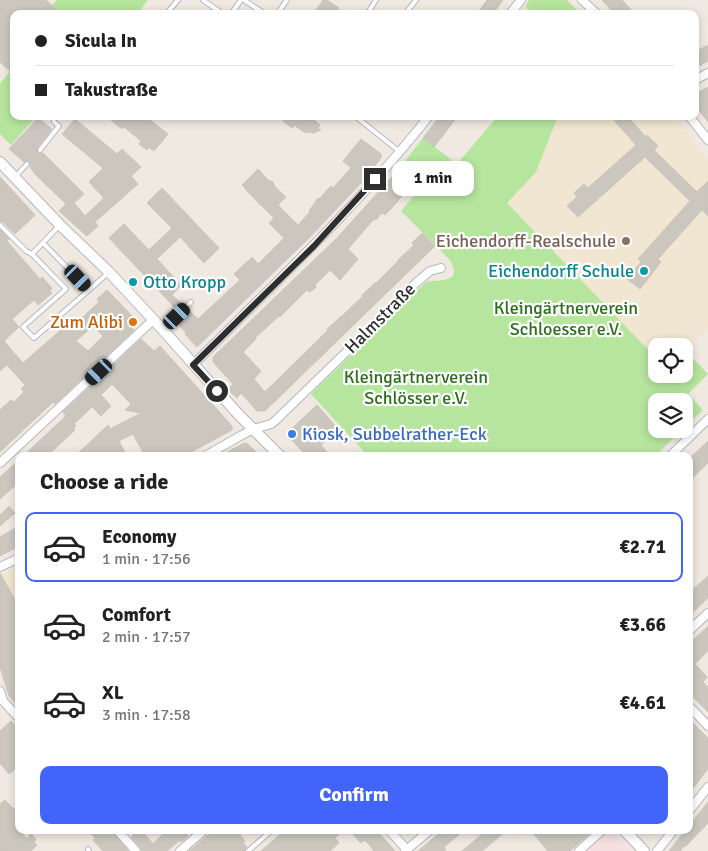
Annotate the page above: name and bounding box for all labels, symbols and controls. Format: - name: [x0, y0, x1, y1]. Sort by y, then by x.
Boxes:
- text: Sicula In: [65, 29, 137, 53]
- text: Takustraße: [65, 78, 158, 102]
- callout: 1 min: [392, 162, 475, 196]
- route end: [364, 168, 386, 190]
- text: 1 min: [414, 168, 452, 188]
- place label: Eichendorff-Realschule: [436, 230, 616, 252]
- marker: Eichendorff-Realschule: [620, 235, 632, 247]
- place label: Eichendorff Schule: [488, 260, 634, 282]
- car: [62, 262, 93, 294]
- marker: Eichendorff Schule: [638, 265, 650, 277]
- place label: Otto Kropp: [143, 271, 226, 293]
- marker: Otto Kropp: [127, 276, 139, 288]
- street label: Halmstraße: [340, 278, 420, 358]
- park label: Kleingärtnerverein Schloesser e.V.: [494, 297, 638, 340]
- car: [160, 300, 193, 332]
- place label: Zum Alibi: [50, 311, 123, 333]
- marker: Zum Alibi: [127, 316, 139, 328]
- map controls: [648, 338, 693, 438]
- button: locate: [648, 338, 693, 383]
- car: [82, 356, 115, 388]
- park label: Kleingärtnerverein Schlösser e.V.: [344, 366, 488, 409]
- route start: [206, 380, 228, 402]
- button: layers: [648, 393, 693, 438]
- place label: Kiosk, Subbelrather-Eck: [302, 423, 487, 445]
- marker: Kiosk, Subbelrather-Eck: [286, 428, 298, 440]
- text: Choose a ride: [40, 468, 168, 495]
- icon: car: [42, 525, 87, 570]
- text: Economy: [102, 525, 176, 549]
- text: €2.71: [620, 535, 666, 559]
- text: 1 min · 17:56: [102, 549, 191, 569]
- icon: car: [42, 603, 87, 648]
- text: Comfort: [102, 603, 171, 627]
- text: €3.66: [620, 613, 666, 637]
- text: 2 min · 17:57: [102, 627, 191, 647]
- icon: car: [42, 681, 87, 726]
- text: XL: [102, 681, 124, 705]
- text: €4.61: [620, 691, 666, 715]
- text: 3 min · 17:58: [102, 705, 191, 725]
- button: Confirm: [40, 766, 668, 824]

